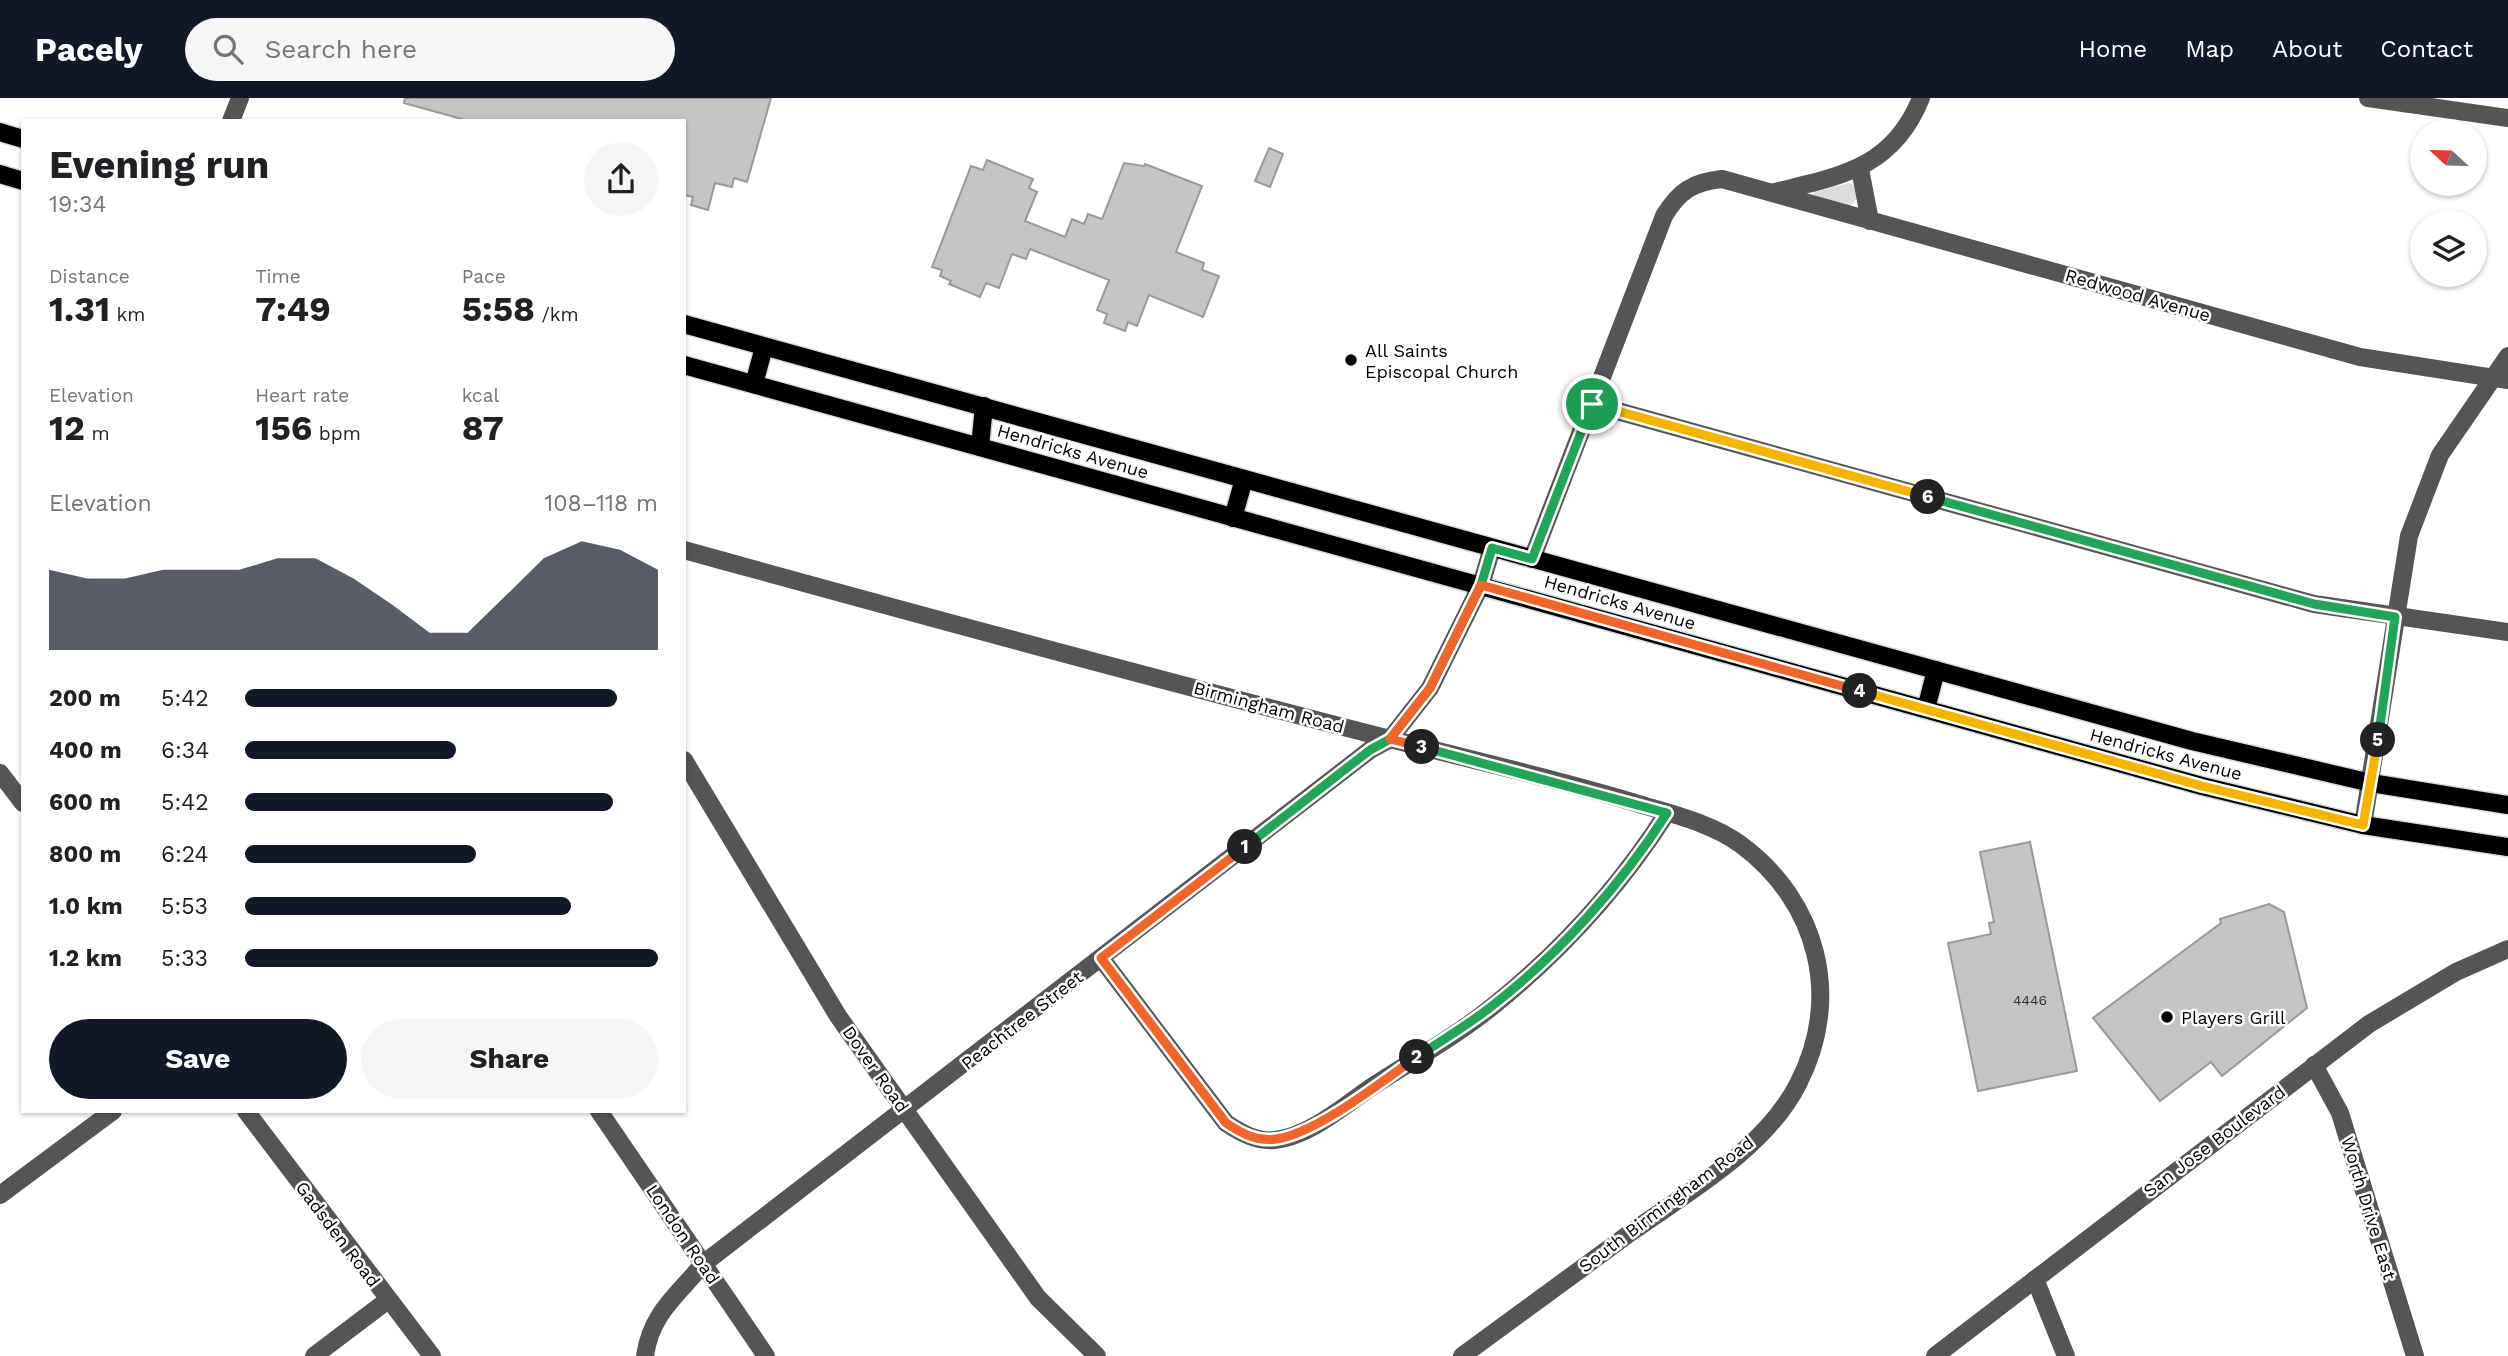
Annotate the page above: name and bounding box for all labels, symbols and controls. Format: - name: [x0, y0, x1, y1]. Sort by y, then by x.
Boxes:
- search box: [185, 18, 675, 81]
- text: Pacely: [35, 30, 143, 69]
- icon: search: [209, 30, 247, 68]
- text: Search here: [265, 34, 417, 64]
- text: Home: [2079, 35, 2147, 63]
- text: Map: [2185, 35, 2234, 63]
- text: About: [2272, 35, 2342, 63]
- text: Contact: [2380, 35, 2473, 63]
- north arrow: [2410, 119, 2487, 196]
- map controls: [2410, 119, 2487, 287]
- button: share: [584, 142, 658, 216]
- text: Evening run: [49, 143, 269, 187]
- text: 19:34: [49, 191, 106, 218]
- button: layers: [2410, 210, 2487, 287]
- street label: Redwood Avenue: [2063, 264, 2213, 326]
- text: Distance: [49, 265, 130, 288]
- text: Time: [255, 265, 301, 288]
- text: Pace: [462, 265, 506, 288]
- text: 1.31: [49, 288, 110, 330]
- text: 7:49: [255, 288, 331, 330]
- text: 5:58: [462, 288, 535, 330]
- text: km: [110, 303, 145, 326]
- text: /km: [535, 303, 579, 326]
- place label: All Saints Episcopal Church: [1365, 340, 1518, 382]
- marker: All Saints Episcopal Church: [1343, 352, 1359, 368]
- pin: [1562, 374, 1622, 434]
- text: Elevation: [49, 384, 134, 407]
- text: Heart rate: [255, 384, 349, 407]
- text: kcal: [462, 384, 499, 407]
- icon: arrive: [1573, 385, 1611, 423]
- text: 12: [49, 407, 85, 449]
- text: 156: [255, 407, 312, 449]
- text: 87: [462, 407, 504, 449]
- street label: Hendricks Avenue: [995, 419, 1151, 483]
- text: m: [85, 422, 110, 445]
- text: bpm: [312, 422, 361, 445]
- pin: 6: [1910, 480, 1946, 514]
- text: 6: [1922, 485, 1933, 508]
- text: Elevation: [49, 490, 152, 517]
- text: 108–118 m: [544, 490, 658, 517]
- street label: Hendricks Avenue: [1542, 570, 1698, 634]
- pin: 4: [1842, 674, 1878, 708]
- street label: Birmingham Road: [1191, 677, 1347, 737]
- text: 4: [1853, 679, 1866, 702]
- text: 200 m: [49, 685, 121, 712]
- text: 5:42: [161, 685, 209, 712]
- pin: 5: [2360, 722, 2396, 758]
- street label: Hendricks Avenue: [2088, 724, 2244, 784]
- text: 5: [2372, 728, 2383, 751]
- pin: 3: [1404, 730, 1440, 764]
- text: 3: [1416, 735, 1427, 758]
- text: 400 m: [49, 737, 122, 764]
- text: 6:34: [161, 737, 209, 764]
- text: 600 m: [49, 789, 121, 816]
- text: 5:42: [161, 789, 209, 816]
- pin: 1: [1228, 830, 1262, 864]
- text: 1: [1240, 835, 1249, 858]
- text: 800 m: [49, 841, 121, 868]
- text: 6:24: [161, 841, 209, 868]
- text: 1.0 km: [49, 893, 123, 920]
- text: 5:53: [161, 893, 208, 920]
- text: 1.2 km: [49, 945, 122, 972]
- text: 5:33: [161, 945, 208, 972]
- street label: Peachtree Street: [957, 966, 1087, 1074]
- house number: 4446: [2013, 992, 2047, 1008]
- place label: Players Grill: [2181, 1007, 2286, 1028]
- marker: Players Grill: [2159, 1009, 2175, 1025]
- button: Save: [49, 1019, 347, 1099]
- button: Share: [361, 1019, 658, 1099]
- street label: Dover Road: [839, 1022, 913, 1116]
- pin: 2: [1400, 1040, 1434, 1074]
- text: 2: [1411, 1045, 1422, 1068]
- street label: San Jose Boulevard: [2139, 1081, 2289, 1201]
- street label: South Birmingham Road: [1574, 1131, 1758, 1277]
- street label: Worth Drive East: [2337, 1134, 2401, 1283]
- street label: Gadsden Road: [291, 1177, 385, 1291]
- street label: London Road: [642, 1180, 724, 1288]

